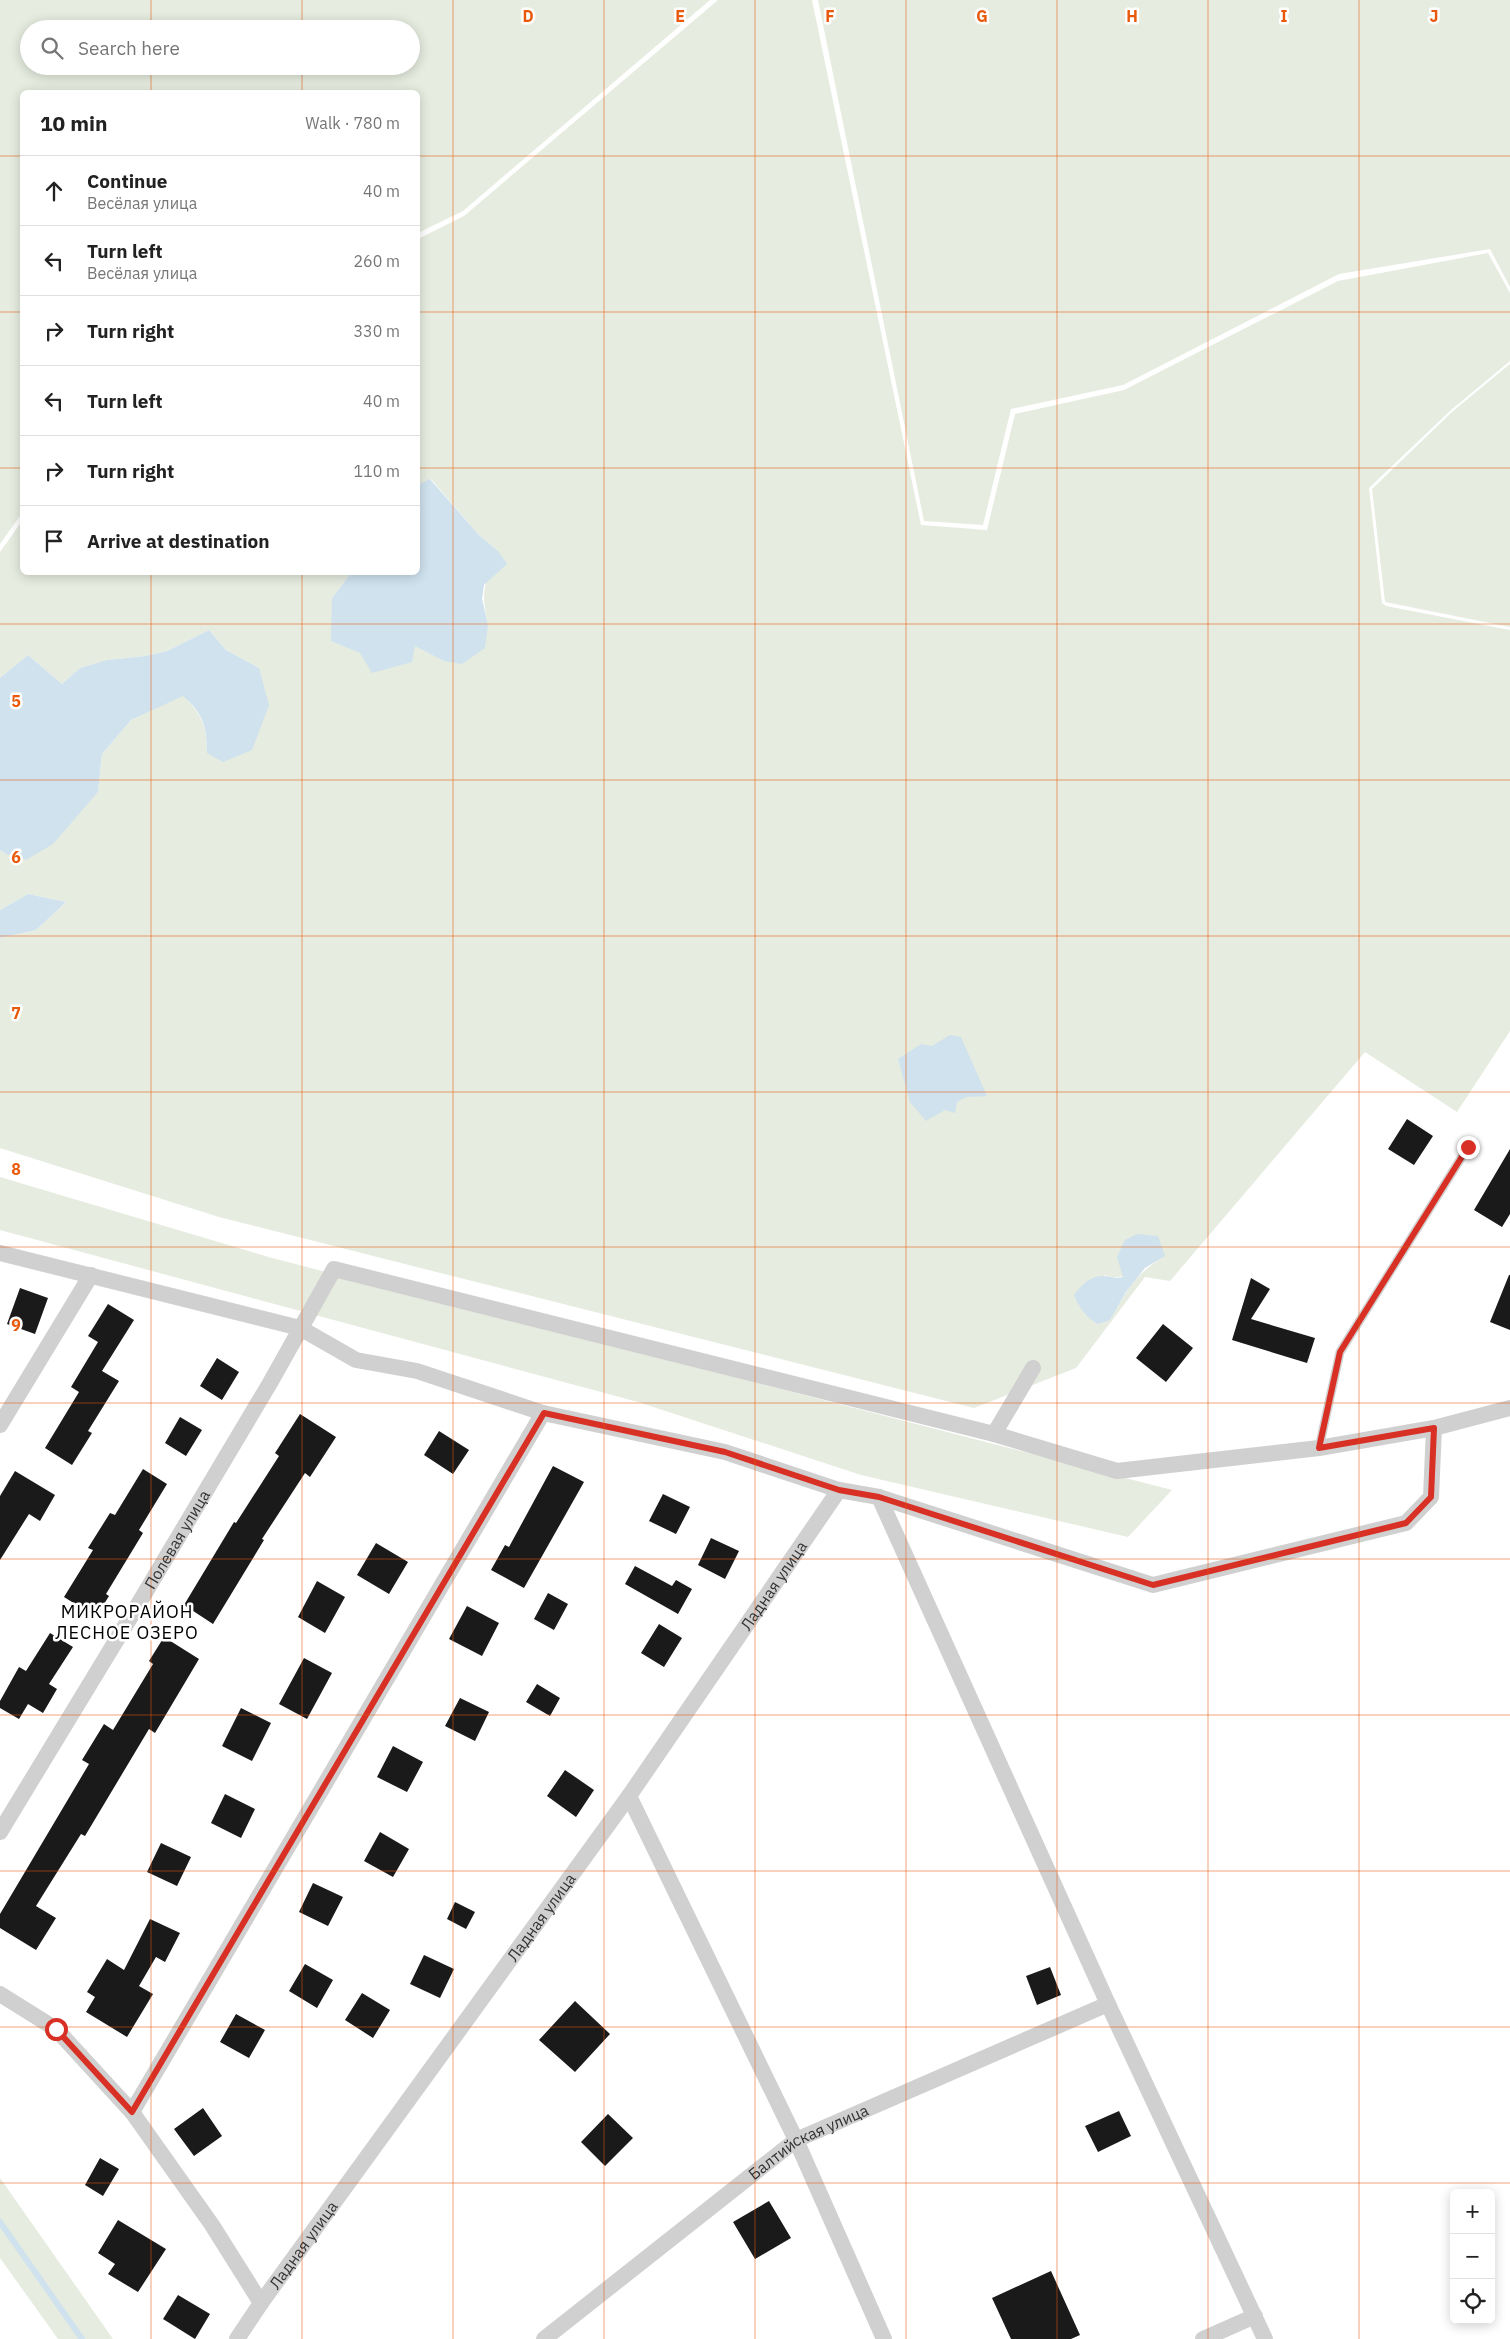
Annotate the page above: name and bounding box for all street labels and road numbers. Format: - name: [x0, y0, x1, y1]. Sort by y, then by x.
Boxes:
- street label: Полевая улица: [140, 1486, 214, 1593]
- street label: Ладная улица: [736, 1537, 811, 1634]
- street label: Ладная улица: [502, 1869, 580, 1965]
- street label: Балтийская улица: [744, 2099, 872, 2184]
- street label: Ладная улица: [264, 2197, 342, 2293]

